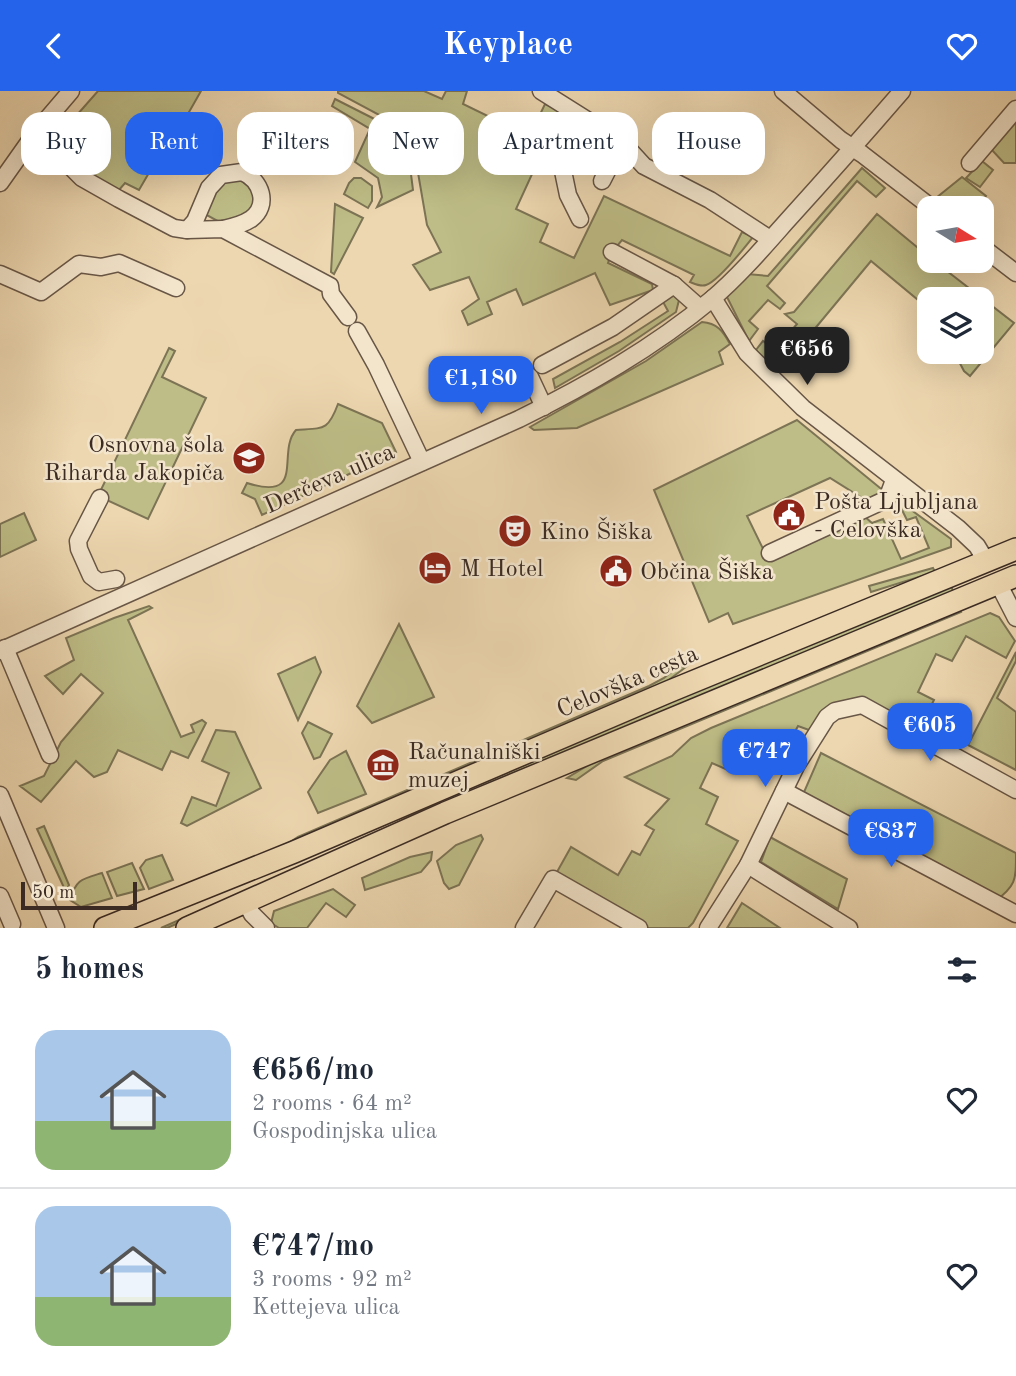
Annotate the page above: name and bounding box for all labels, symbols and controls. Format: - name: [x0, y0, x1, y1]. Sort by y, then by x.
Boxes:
- icon: back: [35, 27, 73, 65]
- icon: heart: [943, 27, 981, 65]
- text: Keyplace: [443, 30, 573, 62]
- chip: Buy: [21, 112, 111, 175]
- chip: Rent: [125, 112, 223, 175]
- chip: Filters: [237, 112, 354, 175]
- chip: New: [368, 112, 464, 175]
- chip: Apartment: [478, 112, 638, 175]
- chip: House: [652, 112, 765, 175]
- north arrow: [917, 196, 994, 273]
- map controls: [917, 196, 994, 364]
- button: layers: [917, 287, 994, 364]
- pin: €656: [766, 327, 848, 387]
- text: €656: [780, 338, 834, 361]
- pin: €1,180: [424, 357, 538, 416]
- text: €1,180: [444, 367, 518, 390]
- place label: Osnovna šola Riharda Jakopiča: [44, 434, 224, 486]
- school or university icon: Osnovna šola Riharda Jakopiča: [230, 439, 268, 477]
- street label: Derčeva ulica: [261, 440, 399, 519]
- place label: Pošta Ljubljana - Celovška: [814, 491, 978, 543]
- public building icon: Pošta Ljubljana - Celovška: [770, 496, 808, 534]
- theatre icon: Kino Šiška: [496, 512, 534, 550]
- place label: Kino Šiška: [540, 516, 652, 545]
- hotel icon: M Hotel: [416, 549, 454, 587]
- public building icon: Občina Šiška: [597, 552, 635, 590]
- place label: Občina Šiška: [640, 556, 774, 585]
- place label: M Hotel: [460, 558, 544, 582]
- street label: Celovška cesta: [554, 642, 702, 723]
- pin: €605: [889, 703, 971, 763]
- text: €605: [903, 714, 957, 737]
- pin: €747: [724, 729, 806, 789]
- text: €747: [738, 740, 792, 763]
- place label: Računalniški muzej: [408, 741, 540, 793]
- museum icon: Računalniški muzej: [364, 746, 402, 784]
- pin: €837: [850, 809, 932, 869]
- text: €837: [864, 820, 918, 843]
- scale bar: [21, 879, 136, 911]
- text: 50 m: [32, 884, 74, 903]
- icon: filters: [943, 951, 981, 989]
- text: 5 homes: [35, 955, 144, 985]
- text: €656/mo: [252, 1056, 374, 1086]
- icon: home: [91, 1058, 175, 1142]
- icon: heart: [943, 1081, 981, 1119]
- text: 2 rooms · 64 m²: [252, 1092, 412, 1115]
- text: Gospodinjska ulica: [252, 1120, 437, 1143]
- text: €747/mo: [252, 1232, 374, 1262]
- icon: home: [91, 1234, 175, 1318]
- icon: heart: [943, 1257, 981, 1295]
- text: 3 rooms · 92 m²: [252, 1268, 412, 1291]
- text: Kettejeva ulica: [252, 1296, 400, 1319]

